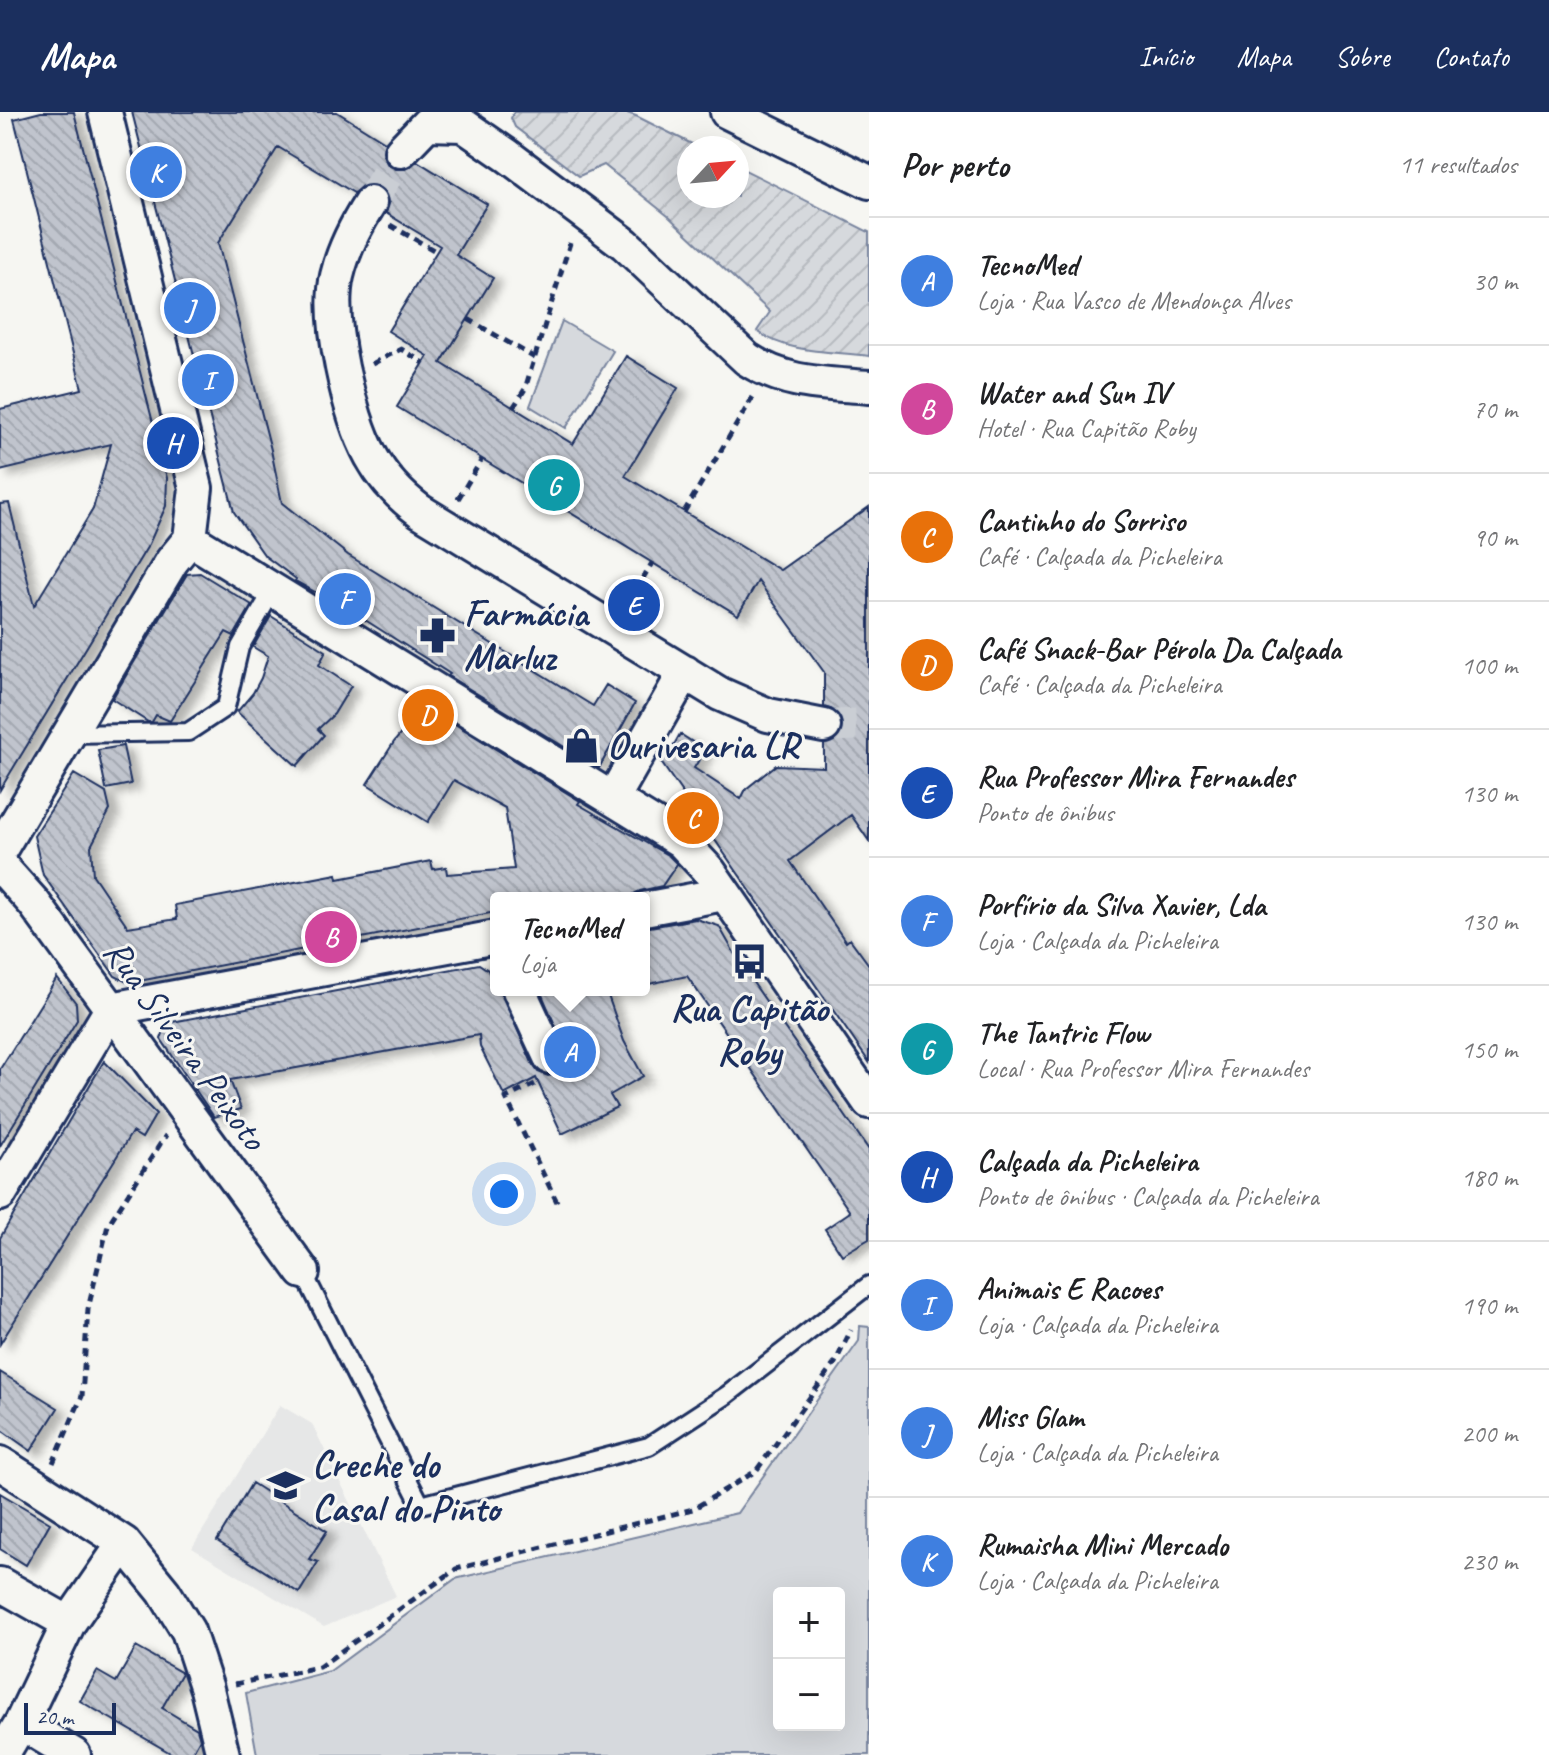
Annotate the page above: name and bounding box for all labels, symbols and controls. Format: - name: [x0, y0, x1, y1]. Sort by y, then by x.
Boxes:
- text: Mapa: [40, 33, 115, 80]
- text: Início: [1139, 39, 1193, 74]
- text: Mapa: [1237, 39, 1291, 74]
- text: Sobre: [1335, 39, 1390, 74]
- text: Contato: [1434, 39, 1509, 74]
- north arrow: [677, 136, 749, 208]
- pin: K: [130, 142, 182, 202]
- text: Por perto: [901, 143, 1009, 186]
- text: 11 resultados: [1399, 148, 1517, 181]
- text: TecnoMed: [977, 246, 1078, 284]
- text: A: [920, 265, 934, 298]
- text: 30 m: [1473, 265, 1517, 298]
- pin: J: [164, 278, 216, 338]
- text: Loja · Rua Vasco de Mendonça Alves: [977, 284, 1291, 317]
- pin: I: [182, 350, 234, 410]
- text: Water and Sun IV: [977, 374, 1169, 412]
- text: B: [920, 393, 934, 426]
- text: 70 m: [1473, 393, 1517, 426]
- text: Hotel · Rua Capitão Roby: [977, 412, 1196, 445]
- pin: H: [147, 413, 199, 473]
- pin: G: [528, 455, 580, 515]
- text: Cantinho do Sorriso: [977, 502, 1185, 540]
- text: C: [921, 521, 933, 554]
- text: 90 m: [1473, 521, 1517, 554]
- text: Café · Calçada da Picheleira: [977, 540, 1222, 573]
- pin: F: [319, 569, 371, 629]
- pin: E: [608, 575, 660, 635]
- place label: Farmácia Marluz: [464, 590, 591, 681]
- pharmacy icon: Farmácia Marluz: [419, 616, 457, 654]
- text: Café Snack-Bar Pérola Da Calçada: [977, 630, 1341, 668]
- text: D: [919, 649, 935, 682]
- text: 100 m: [1461, 649, 1517, 682]
- text: Café · Calçada da Picheleira: [977, 668, 1222, 701]
- pin: D: [402, 685, 454, 745]
- place label: Ourivesaria LR: [607, 722, 802, 769]
- shop icon: Ourivesaria LR: [562, 726, 600, 764]
- text: Rua Professor Mira Fernandes: [977, 758, 1294, 796]
- text: E: [920, 777, 934, 810]
- text: 130 m: [1461, 777, 1517, 810]
- pin: C: [667, 788, 719, 848]
- text: Ponto de ônibus: [977, 796, 1114, 829]
- text: Porfírio da Silva Xavier, Lda: [977, 886, 1266, 924]
- popup: [490, 892, 650, 996]
- text: F: [921, 905, 933, 938]
- text: 130 m: [1461, 905, 1517, 938]
- pin: B: [305, 907, 357, 967]
- text: TecnoMed: [520, 909, 620, 947]
- text: Loja · Calçada da Picheleira: [977, 924, 1218, 957]
- street label: Rua Silveira Peixoto: [93, 930, 279, 1161]
- bus stop icon: Rua Capitão Roby: [730, 943, 768, 981]
- text: Loja: [520, 947, 556, 980]
- place label: Rua Capitão Roby: [670, 985, 830, 1076]
- text: The Tantric Flow: [977, 1014, 1149, 1052]
- pin: A: [544, 1022, 596, 1082]
- text: G: [921, 1033, 933, 1066]
- text: 150 m: [1461, 1033, 1517, 1066]
- text: Local · Rua Professor Mira Fernandes: [977, 1052, 1309, 1085]
- text: Calçada da Picheleira: [977, 1142, 1198, 1180]
- text: H: [920, 1161, 934, 1194]
- text: 180 m: [1461, 1161, 1517, 1194]
- your location: [484, 1174, 524, 1214]
- text: Ponto de ônibus · Calçada da Picheleira: [977, 1180, 1319, 1213]
- text: Animais E Racoes: [977, 1270, 1161, 1308]
- text: I: [922, 1289, 932, 1322]
- text: 190 m: [1461, 1289, 1517, 1322]
- text: Loja · Calçada da Picheleira: [977, 1308, 1218, 1341]
- text: Miss Glam: [977, 1398, 1083, 1436]
- text: J: [923, 1417, 931, 1450]
- text: 200 m: [1461, 1417, 1517, 1450]
- text: Loja · Calçada da Picheleira: [977, 1436, 1218, 1469]
- place label: Creche do Casal do Pinto: [312, 1441, 503, 1532]
- school or university icon: Creche do Casal do Pinto: [267, 1467, 305, 1505]
- text: Rumaisha Mini Mercado: [977, 1526, 1228, 1564]
- text: K: [920, 1545, 934, 1578]
- text: 230 m: [1461, 1545, 1517, 1578]
- text: Loja · Calçada da Picheleira: [977, 1564, 1218, 1597]
- map controls: [773, 1587, 845, 1731]
- button: +: [773, 1587, 845, 1659]
- button: −: [773, 1659, 845, 1731]
- scale bar: [24, 1699, 116, 1735]
- text: 20 m: [36, 1703, 73, 1731]

